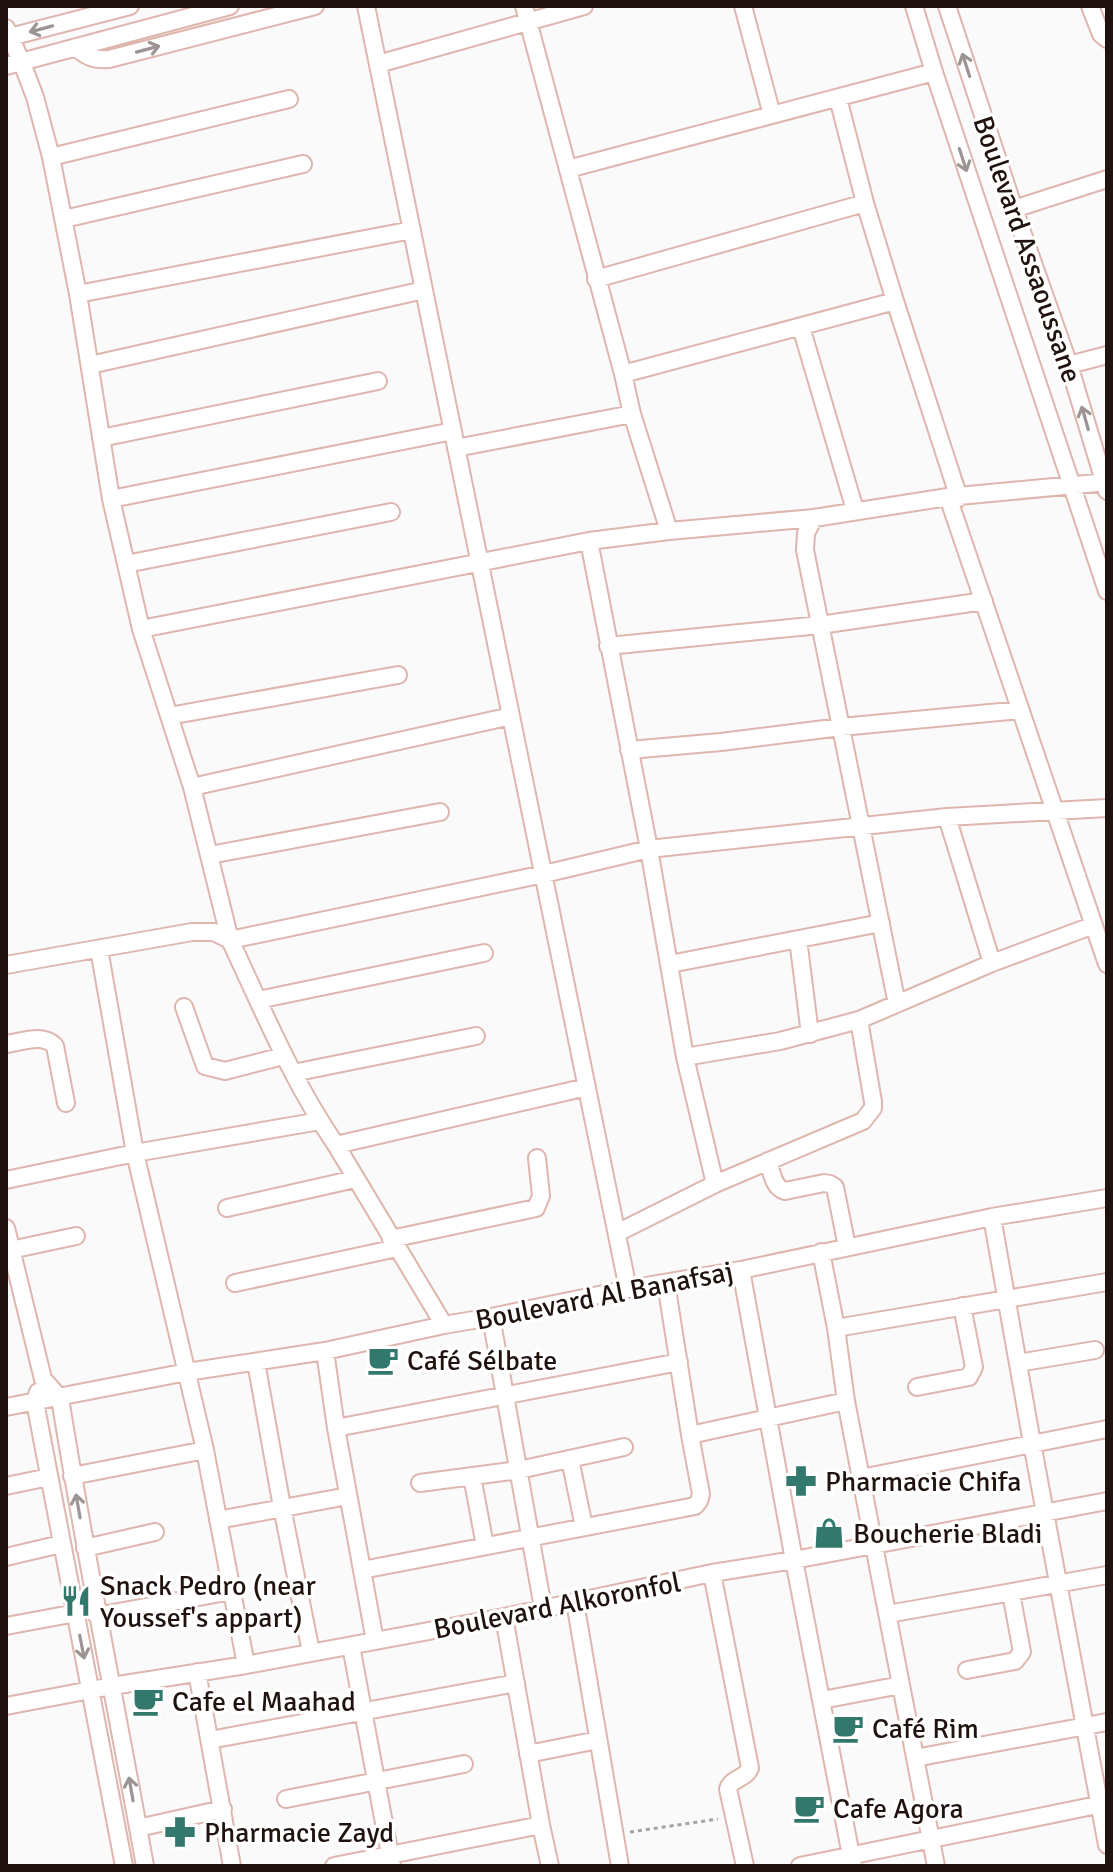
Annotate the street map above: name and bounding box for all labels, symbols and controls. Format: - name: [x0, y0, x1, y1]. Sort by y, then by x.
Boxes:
- one-way arrow: [28, 23, 54, 38]
- one-way arrow: [135, 41, 161, 56]
- one-way arrow: [958, 53, 973, 78]
- street label: Boulevard Assaoussane: [965, 111, 1089, 387]
- one-way arrow: [956, 147, 971, 173]
- one-way arrow: [1077, 406, 1092, 432]
- street label: Boulevard Al Banafsaj: [472, 1254, 736, 1338]
- cafe icon: Café Sélbate: [366, 1343, 400, 1377]
- place label: Café Sélbate: [407, 1344, 557, 1378]
- pharmacy icon: Pharmacie Chifa: [784, 1464, 818, 1498]
- place label: Pharmacie Chifa: [825, 1465, 1021, 1499]
- one-way arrow: [69, 1494, 84, 1519]
- shop icon: Boucherie Bladi: [812, 1516, 846, 1550]
- place label: Boucherie Bladi: [853, 1517, 1042, 1551]
- street label: Boulevard Alkoronfol: [431, 1565, 684, 1647]
- place label: Snack Pedro (near Youssef's appart): [100, 1569, 317, 1635]
- restaurant icon: Snack Pedro (near Youssef's appart): [59, 1584, 93, 1618]
- one-way arrow: [76, 1634, 91, 1659]
- cafe icon: Cafe el Maahad: [131, 1684, 165, 1718]
- place label: Cafe el Maahad: [172, 1685, 356, 1719]
- cafe icon: Café Rim: [831, 1711, 865, 1745]
- place label: Café Rim: [872, 1712, 979, 1746]
- one-way arrow: [123, 1777, 138, 1802]
- cafe icon: Cafe Agora: [792, 1791, 826, 1825]
- place label: Cafe Agora: [833, 1792, 964, 1826]
- pharmacy icon: Pharmacie Zayd: [163, 1815, 197, 1849]
- place label: Pharmacie Zayd: [204, 1816, 394, 1850]

